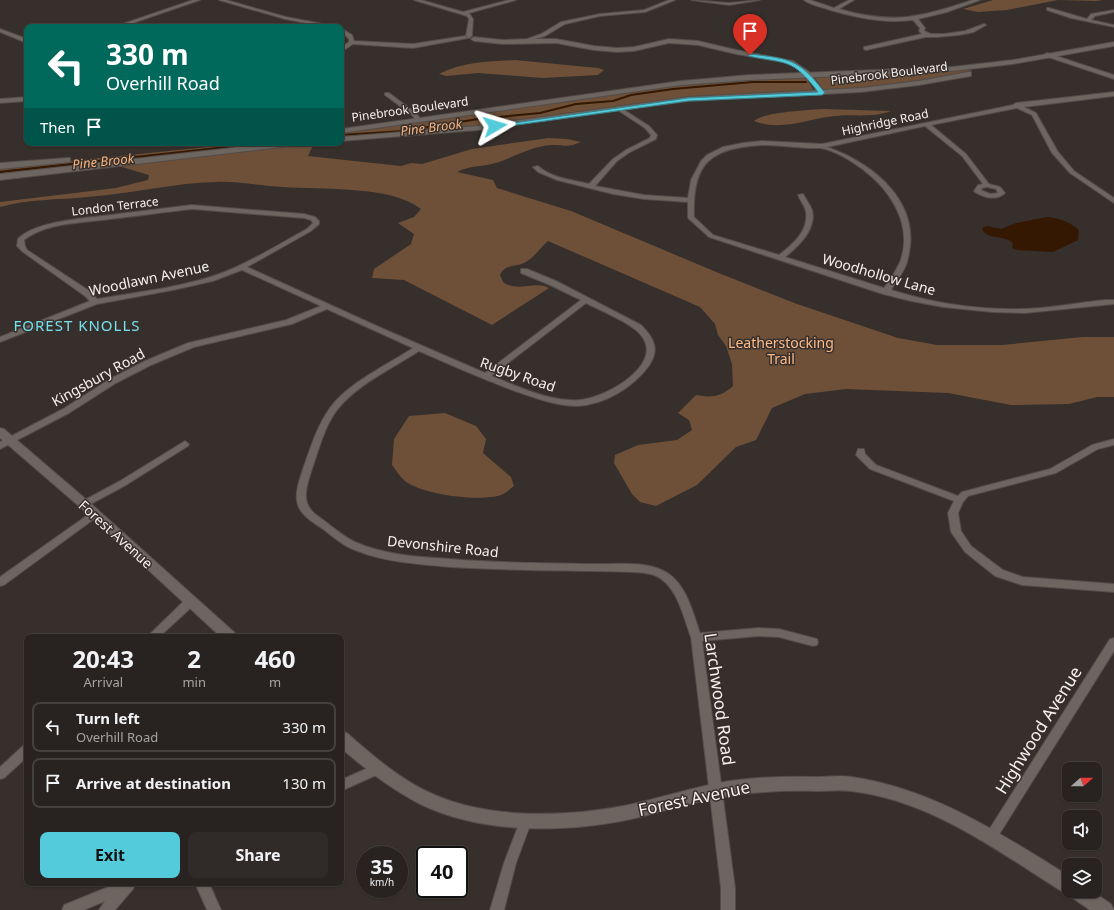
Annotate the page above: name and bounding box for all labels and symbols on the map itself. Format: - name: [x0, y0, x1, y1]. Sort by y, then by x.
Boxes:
- pin: [733, 14, 767, 55]
- street label: Pinebrook Boulevard: [830, 57, 948, 89]
- street label: Pinebrook Boulevard: [351, 92, 469, 126]
- position arrow: [474, 105, 516, 147]
- street label: Highridge Road: [840, 105, 930, 139]
- water label: Pine Brook: [399, 114, 463, 140]
- water label: Pine Brook: [71, 149, 135, 173]
- street label: London Terrace: [70, 192, 160, 220]
- street label: Woodhollow Lane: [820, 249, 938, 299]
- street label: Woodlawn Avenue: [87, 256, 211, 300]
- district label: FOREST KNOLLS: [13, 315, 141, 335]
- park label: Leatherstocking Trail: [728, 333, 834, 368]
- street label: Kingsbury Road: [48, 344, 148, 410]
- street label: Rugby Road: [478, 352, 558, 396]
- street label: Forest Avenue: [75, 496, 157, 572]
- street label: Devonshire Road: [386, 531, 500, 561]
- street label: Larchwood Road: [699, 631, 741, 767]
- street label: Highwood Avenue: [989, 662, 1087, 798]
- north arrow: [1062, 762, 1102, 802]
- street label: Forest Avenue: [636, 775, 752, 821]
- speed limit sign: 40: [416, 846, 468, 898]

